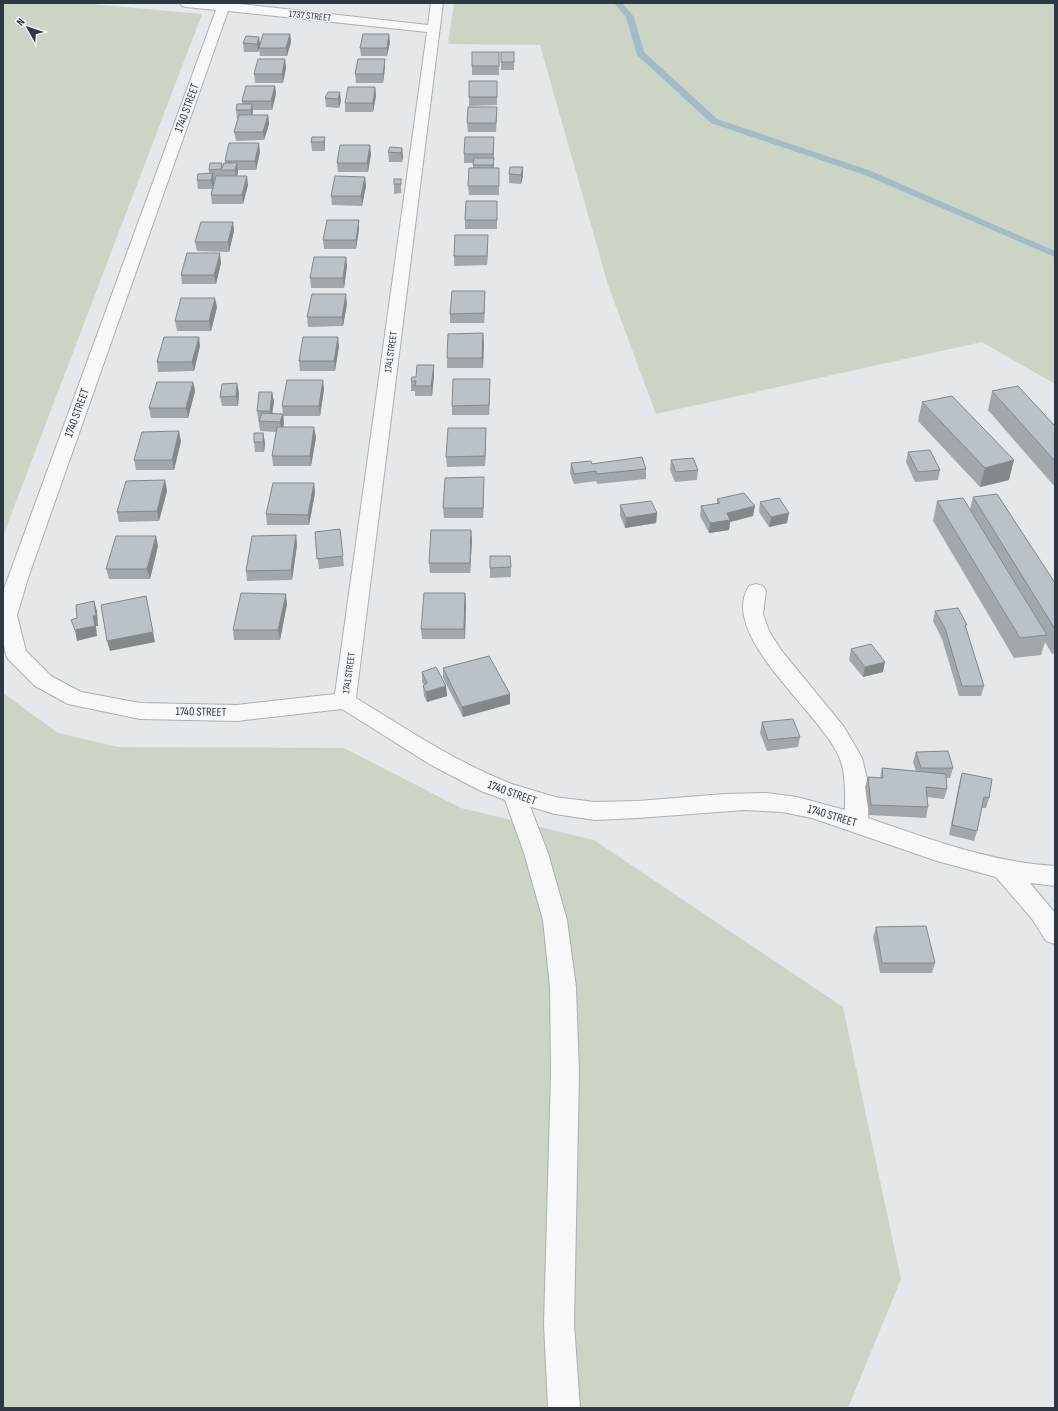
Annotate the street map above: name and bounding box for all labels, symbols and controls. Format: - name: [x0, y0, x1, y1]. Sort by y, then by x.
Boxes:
- north arrow: [8, 8, 48, 48]
- street label: 1737 STREET: [288, 8, 332, 24]
- text: N: [14, 16, 28, 28]
- street label: 1740 STREET: [171, 81, 203, 134]
- street label: 1741 STREET: [382, 331, 400, 373]
- street label: 1740 STREET: [61, 386, 93, 439]
- street label: 1741 STREET: [340, 652, 358, 694]
- street label: 1740 STREET: [175, 704, 227, 720]
- street label: 1740 STREET: [486, 777, 539, 809]
- street label: 1740 STREET: [805, 801, 859, 831]

